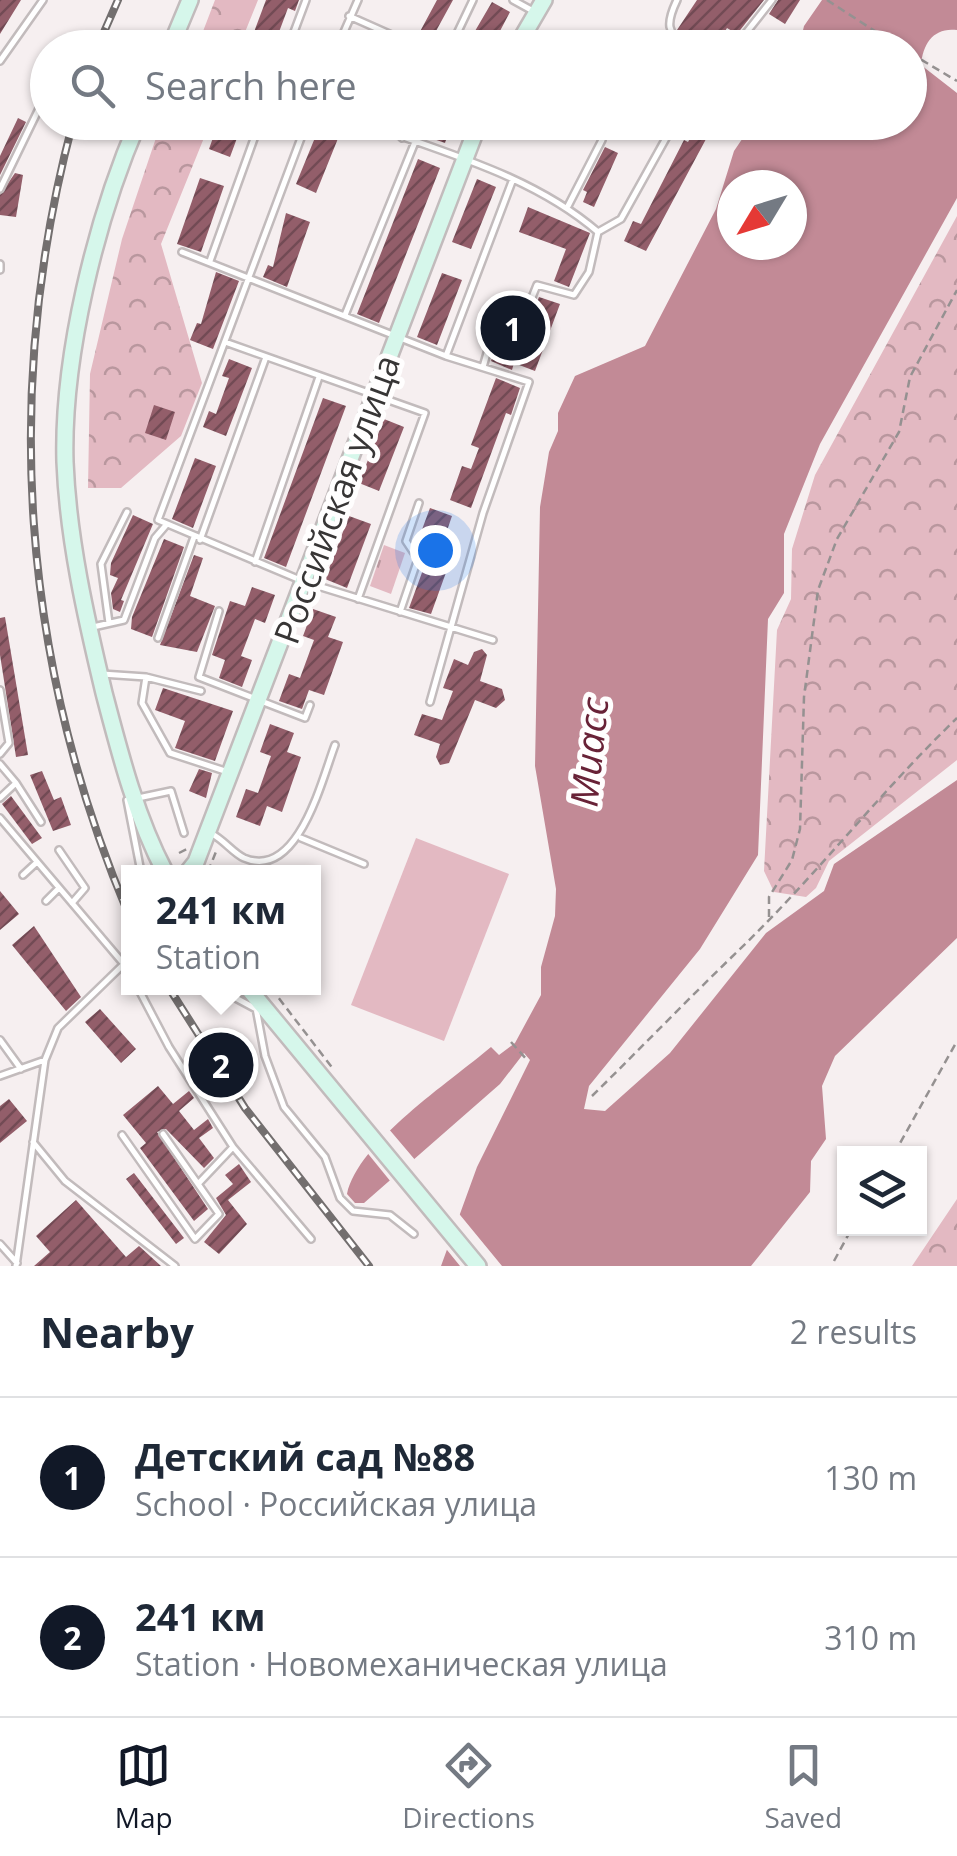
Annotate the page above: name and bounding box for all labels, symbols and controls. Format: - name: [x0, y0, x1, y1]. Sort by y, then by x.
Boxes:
- search box: [30, 30, 927, 140]
- icon: search: [65, 58, 120, 113]
- text: Search here: [145, 59, 357, 111]
- north arrow: [717, 170, 807, 260]
- pin: 1: [480, 290, 546, 366]
- street label: Российская улица: [262, 348, 410, 650]
- your location: [410, 525, 461, 576]
- water label: Миасс: [556, 694, 620, 809]
- popup: [121, 865, 321, 995]
- text: 241 км: [156, 883, 286, 935]
- text: Station: [156, 935, 261, 978]
- pin: 2: [188, 1028, 254, 1102]
- map controls: [837, 1146, 927, 1236]
- button: layers: [837, 1146, 927, 1236]
- text: Nearby: [40, 1303, 194, 1360]
- text: 2 results: [790, 1310, 917, 1353]
- text: Детский сад №88: [135, 1430, 475, 1482]
- text: 1: [63, 1456, 82, 1499]
- text: 130 m: [824, 1456, 917, 1499]
- text: School · Российская улица: [135, 1482, 537, 1525]
- text: 241 км: [135, 1590, 266, 1642]
- text: 2: [63, 1616, 82, 1659]
- text: 310 m: [824, 1616, 917, 1659]
- text: Station · Новомеханическая улица: [135, 1642, 668, 1685]
- tab: Map: [115, 1738, 173, 1836]
- tab: Directions: [402, 1738, 535, 1836]
- tab: Saved: [764, 1738, 842, 1836]

